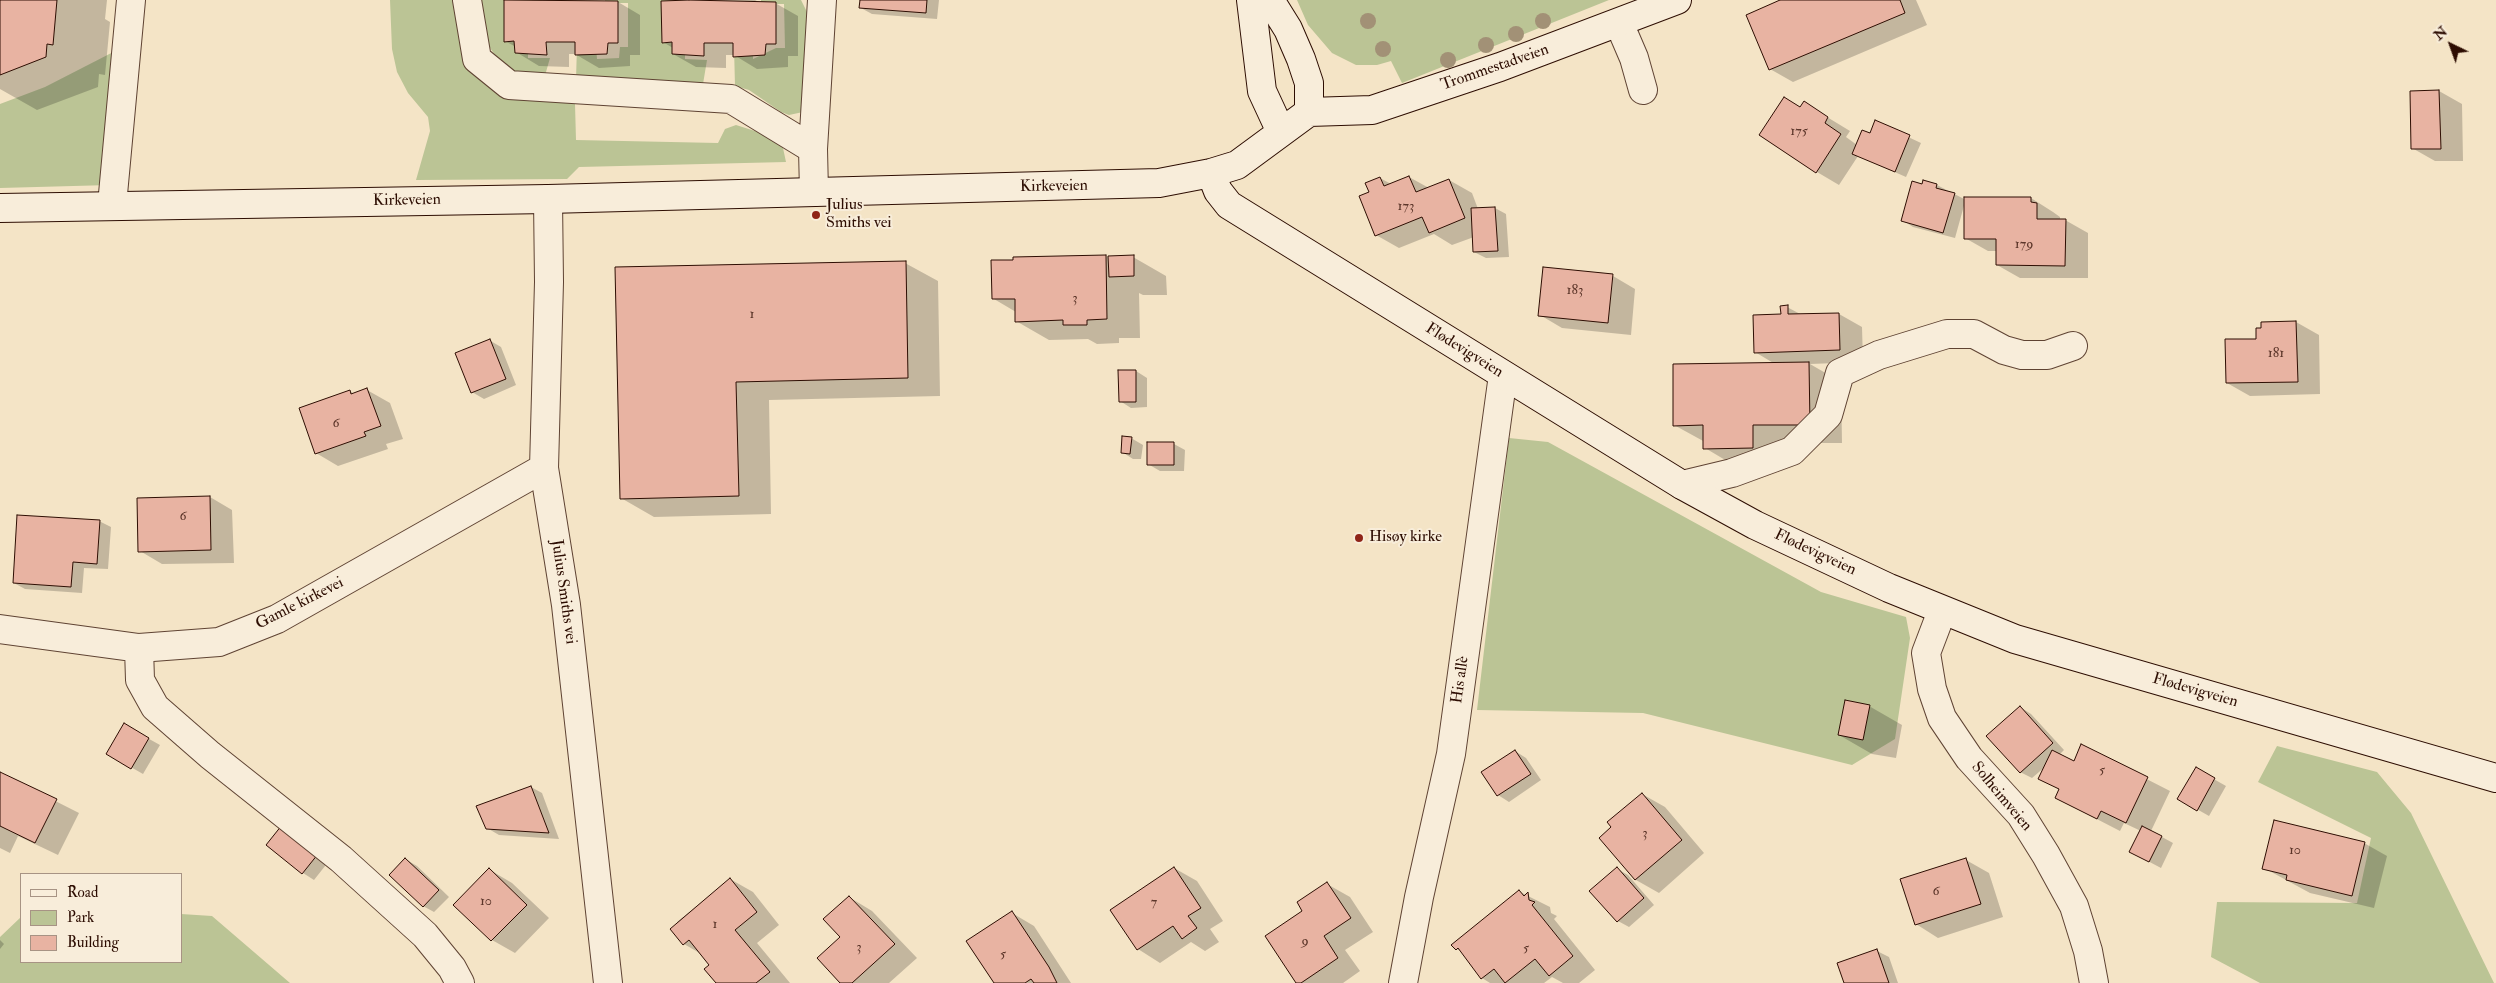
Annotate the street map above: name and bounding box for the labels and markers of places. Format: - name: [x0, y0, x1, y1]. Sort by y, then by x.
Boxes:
- place label: Julius Smiths vei: [826, 196, 892, 234]
- marker: Julius Smiths vei: [810, 209, 822, 221]
- place label: Hisøy kirke: [1369, 528, 1442, 548]
- marker: Hisøy kirke: [1353, 532, 1365, 544]

